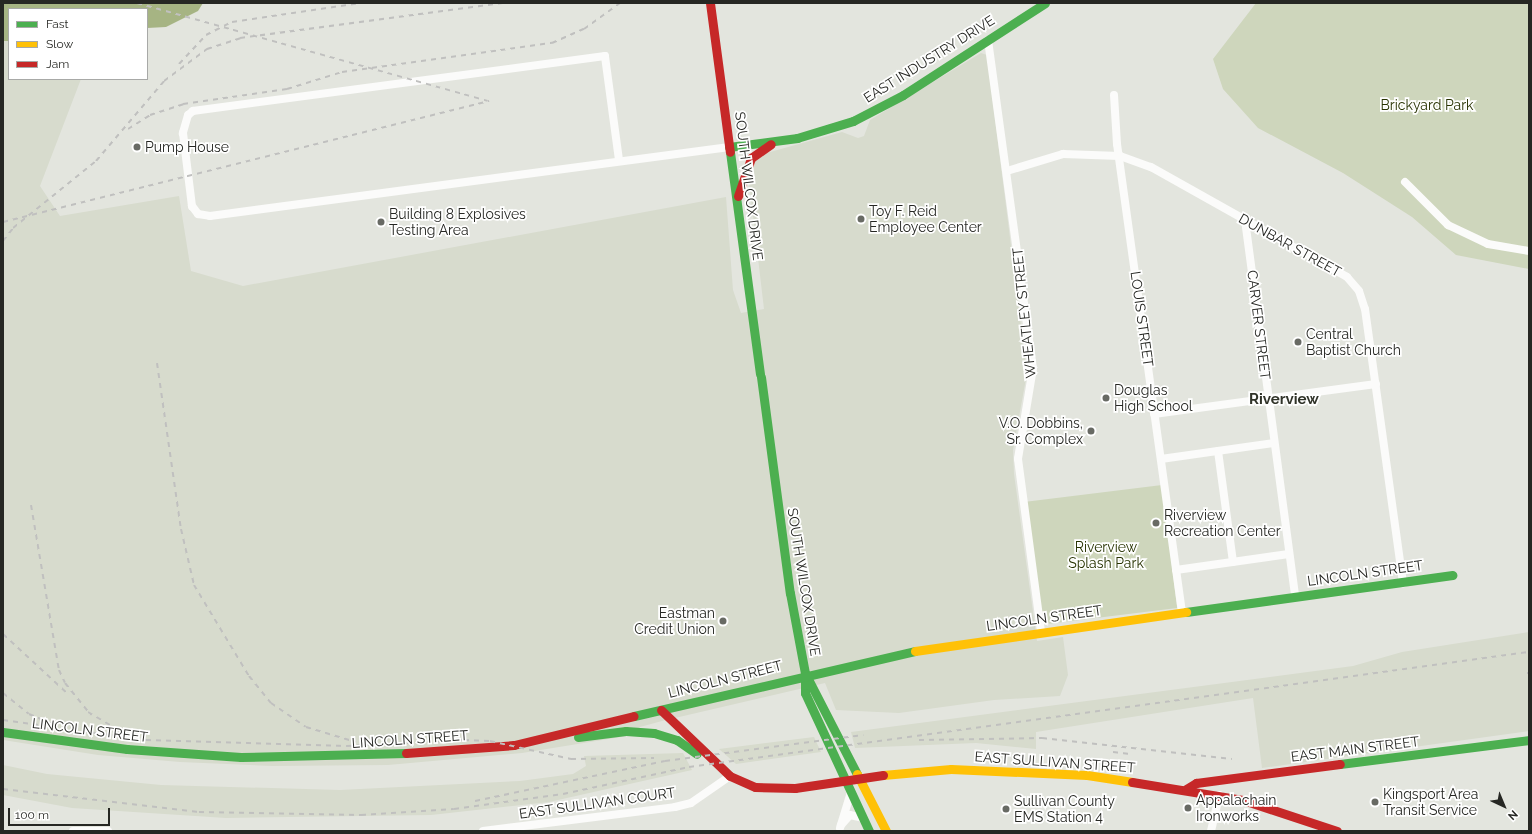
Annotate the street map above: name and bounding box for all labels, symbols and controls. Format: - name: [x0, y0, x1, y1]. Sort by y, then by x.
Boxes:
- legend: [8, 8, 148, 80]
- street label: EAST INDUSTRY DRIVE: [860, 11, 998, 107]
- text: Fast: [46, 17, 69, 31]
- text: Slow: [46, 37, 73, 51]
- text: Jam: [46, 57, 69, 71]
- park label: Brickyard Park: [1380, 97, 1474, 113]
- street label: SOUTH WILCOX DRIVE: [731, 110, 767, 262]
- place label: Pump House: [145, 139, 229, 155]
- marker: Pump House: [132, 142, 142, 152]
- place label: Toy F. Reid Employee Center: [869, 203, 982, 236]
- place label: Building 8 Explosives Testing Area: [389, 206, 526, 238]
- street label: DUNBAR STREET: [1236, 210, 1344, 280]
- marker: Toy F. Reid Employee Center: [856, 214, 866, 224]
- marker: Building 8 Explosives Testing Area: [376, 217, 386, 227]
- street label: WHEATLEY STREET: [1009, 247, 1039, 379]
- street label: CARVER STREET: [1244, 269, 1274, 381]
- street label: LOUIS STREET: [1127, 270, 1157, 368]
- place label: Central Baptist Church: [1306, 326, 1401, 358]
- marker: Central Baptist Church: [1293, 337, 1303, 347]
- place label: Douglas High School: [1114, 382, 1193, 414]
- district label: Riverview: [1249, 391, 1319, 409]
- marker: Douglas High School: [1101, 393, 1111, 403]
- place label: V.O. Dobbins, Sr. Complex: [999, 415, 1083, 448]
- marker: V.O. Dobbins, Sr. Complex: [1086, 426, 1096, 436]
- street label: SOUTH WILCOX DRIVE: [784, 506, 824, 658]
- place label: Riverview Recreation Center: [1164, 507, 1281, 540]
- marker: Riverview Recreation Center: [1151, 518, 1161, 528]
- park label: Riverview Splash Park: [1068, 539, 1144, 572]
- street label: LINCOLN STREET: [1306, 557, 1424, 589]
- street label: LINCOLN STREET: [985, 602, 1103, 634]
- place label: Eastman Credit Union: [634, 605, 715, 638]
- marker: Eastman Credit Union: [718, 616, 728, 626]
- street label: LINCOLN STREET: [666, 657, 784, 701]
- street label: LINCOLN STREET: [31, 715, 149, 745]
- street label: LINCOLN STREET: [351, 727, 469, 751]
- street label: EAST MAIN STREET: [1290, 733, 1420, 765]
- street label: EAST SULLIVAN STREET: [974, 748, 1136, 776]
- street label: EAST SULLIVAN COURT: [518, 784, 676, 822]
- place label: Kingsport Area Transit Service: [1383, 786, 1479, 818]
- north arrow: [1484, 786, 1524, 826]
- place label: Appalachain Ironworks: [1196, 792, 1276, 824]
- place label: Sullivan County EMS Station 4: [1014, 793, 1115, 826]
- marker: Kingsport Area Transit Service: [1370, 797, 1380, 807]
- scale bar: [10, 800, 112, 826]
- marker: Appalachain Ironworks: [1183, 803, 1193, 813]
- marker: Sullivan County EMS Station 4: [1001, 804, 1011, 814]
- text: N: [1505, 807, 1520, 823]
- text: 100 m: [15, 808, 49, 822]

